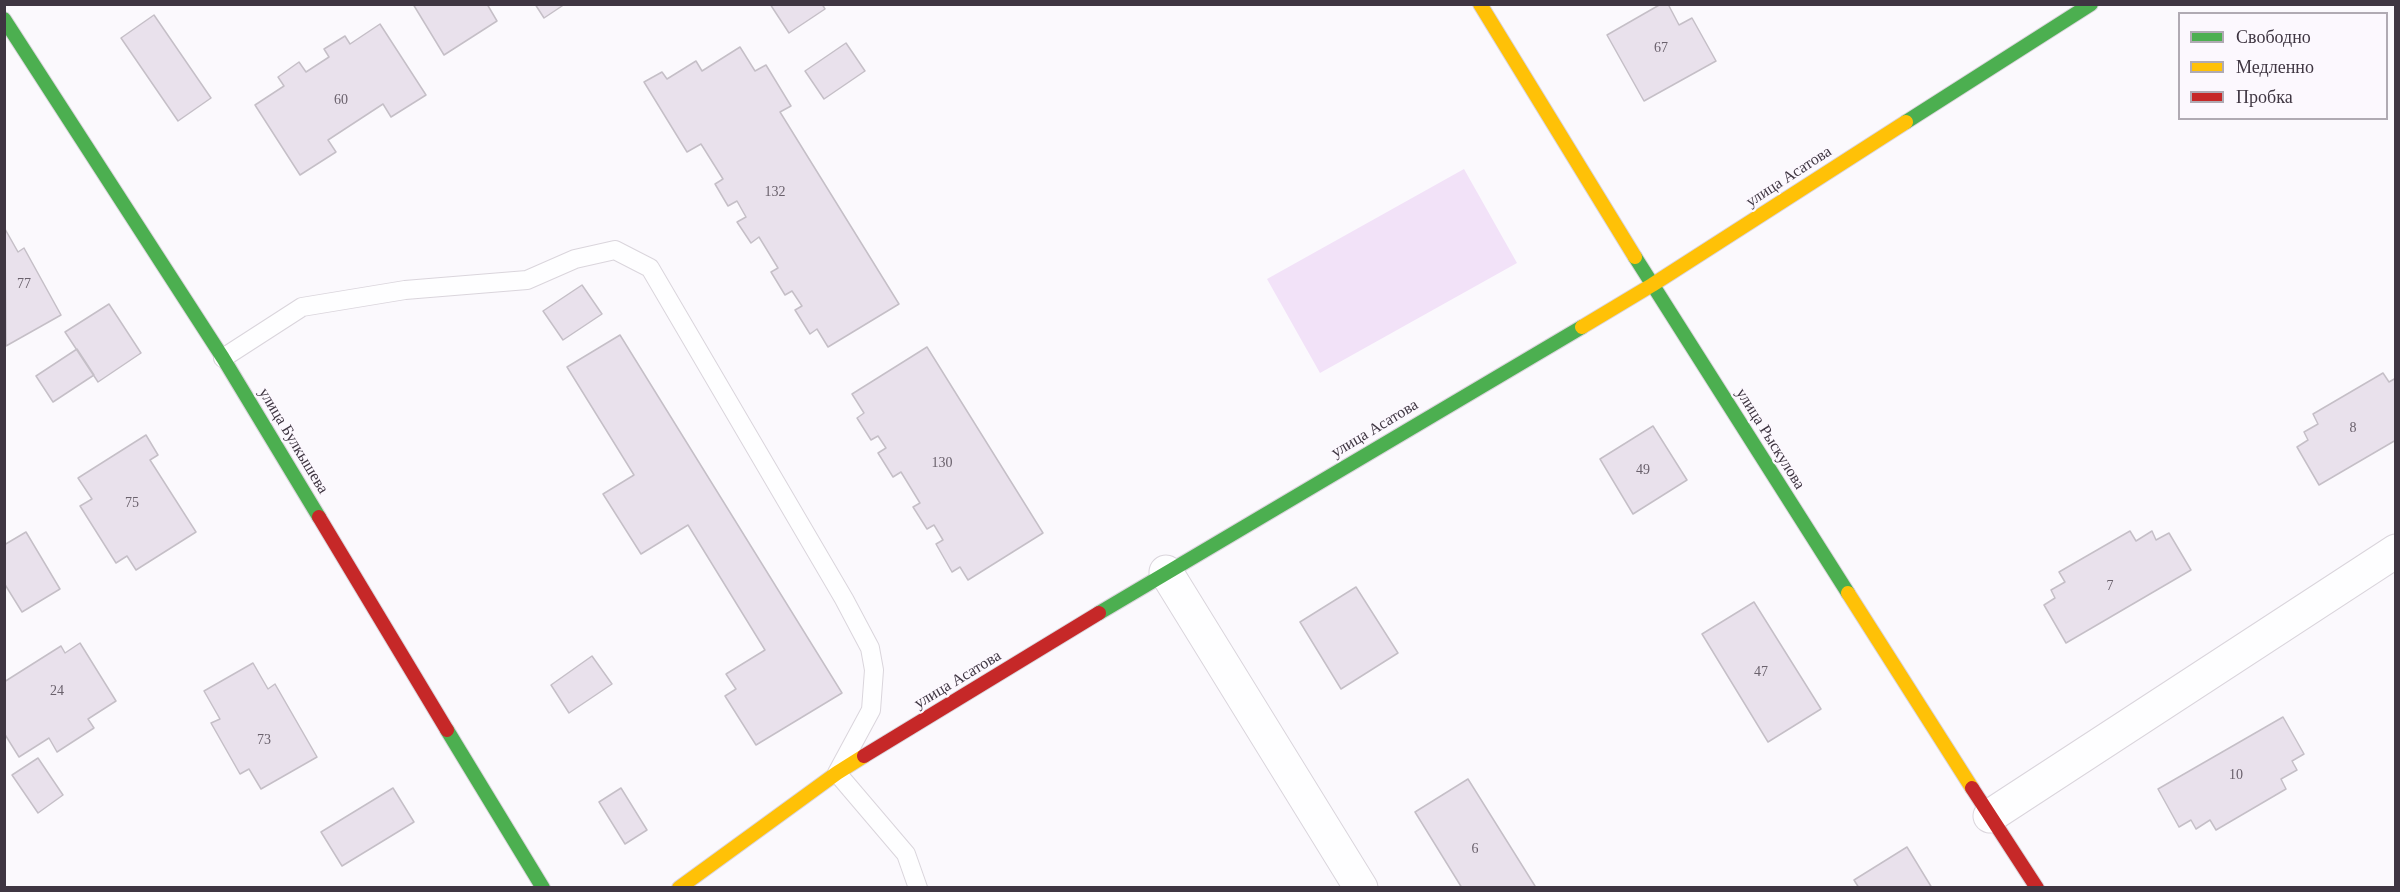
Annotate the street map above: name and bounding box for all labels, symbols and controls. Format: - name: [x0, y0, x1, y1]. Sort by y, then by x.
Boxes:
- legend: [2178, 12, 2388, 120]
- text: Свободно: [2236, 27, 2311, 47]
- house number: 67: [1654, 40, 1668, 56]
- text: Медленно: [2236, 57, 2314, 77]
- text: Пробка: [2236, 87, 2293, 107]
- house number: 60: [334, 92, 348, 108]
- street label: улица Асатова: [1743, 142, 1835, 212]
- house number: 132: [764, 184, 786, 200]
- house number: 77: [17, 276, 31, 292]
- street label: улица Булкышева: [254, 385, 332, 497]
- street label: улица Рыскулова: [1731, 385, 1809, 493]
- street label: улица Асатова: [1328, 396, 1422, 462]
- house number: 8: [2350, 420, 2356, 436]
- house number: 130: [932, 455, 952, 471]
- house number: 49: [1636, 462, 1650, 478]
- house number: 75: [125, 495, 139, 511]
- house number: 7: [2106, 578, 2114, 594]
- street label: улица Асатова: [911, 647, 1005, 713]
- house number: 47: [1754, 664, 1768, 680]
- house number: 24: [50, 683, 64, 699]
- house number: 73: [257, 732, 271, 748]
- house number: 10: [2229, 767, 2243, 783]
- house number: 6: [1472, 841, 1478, 857]

